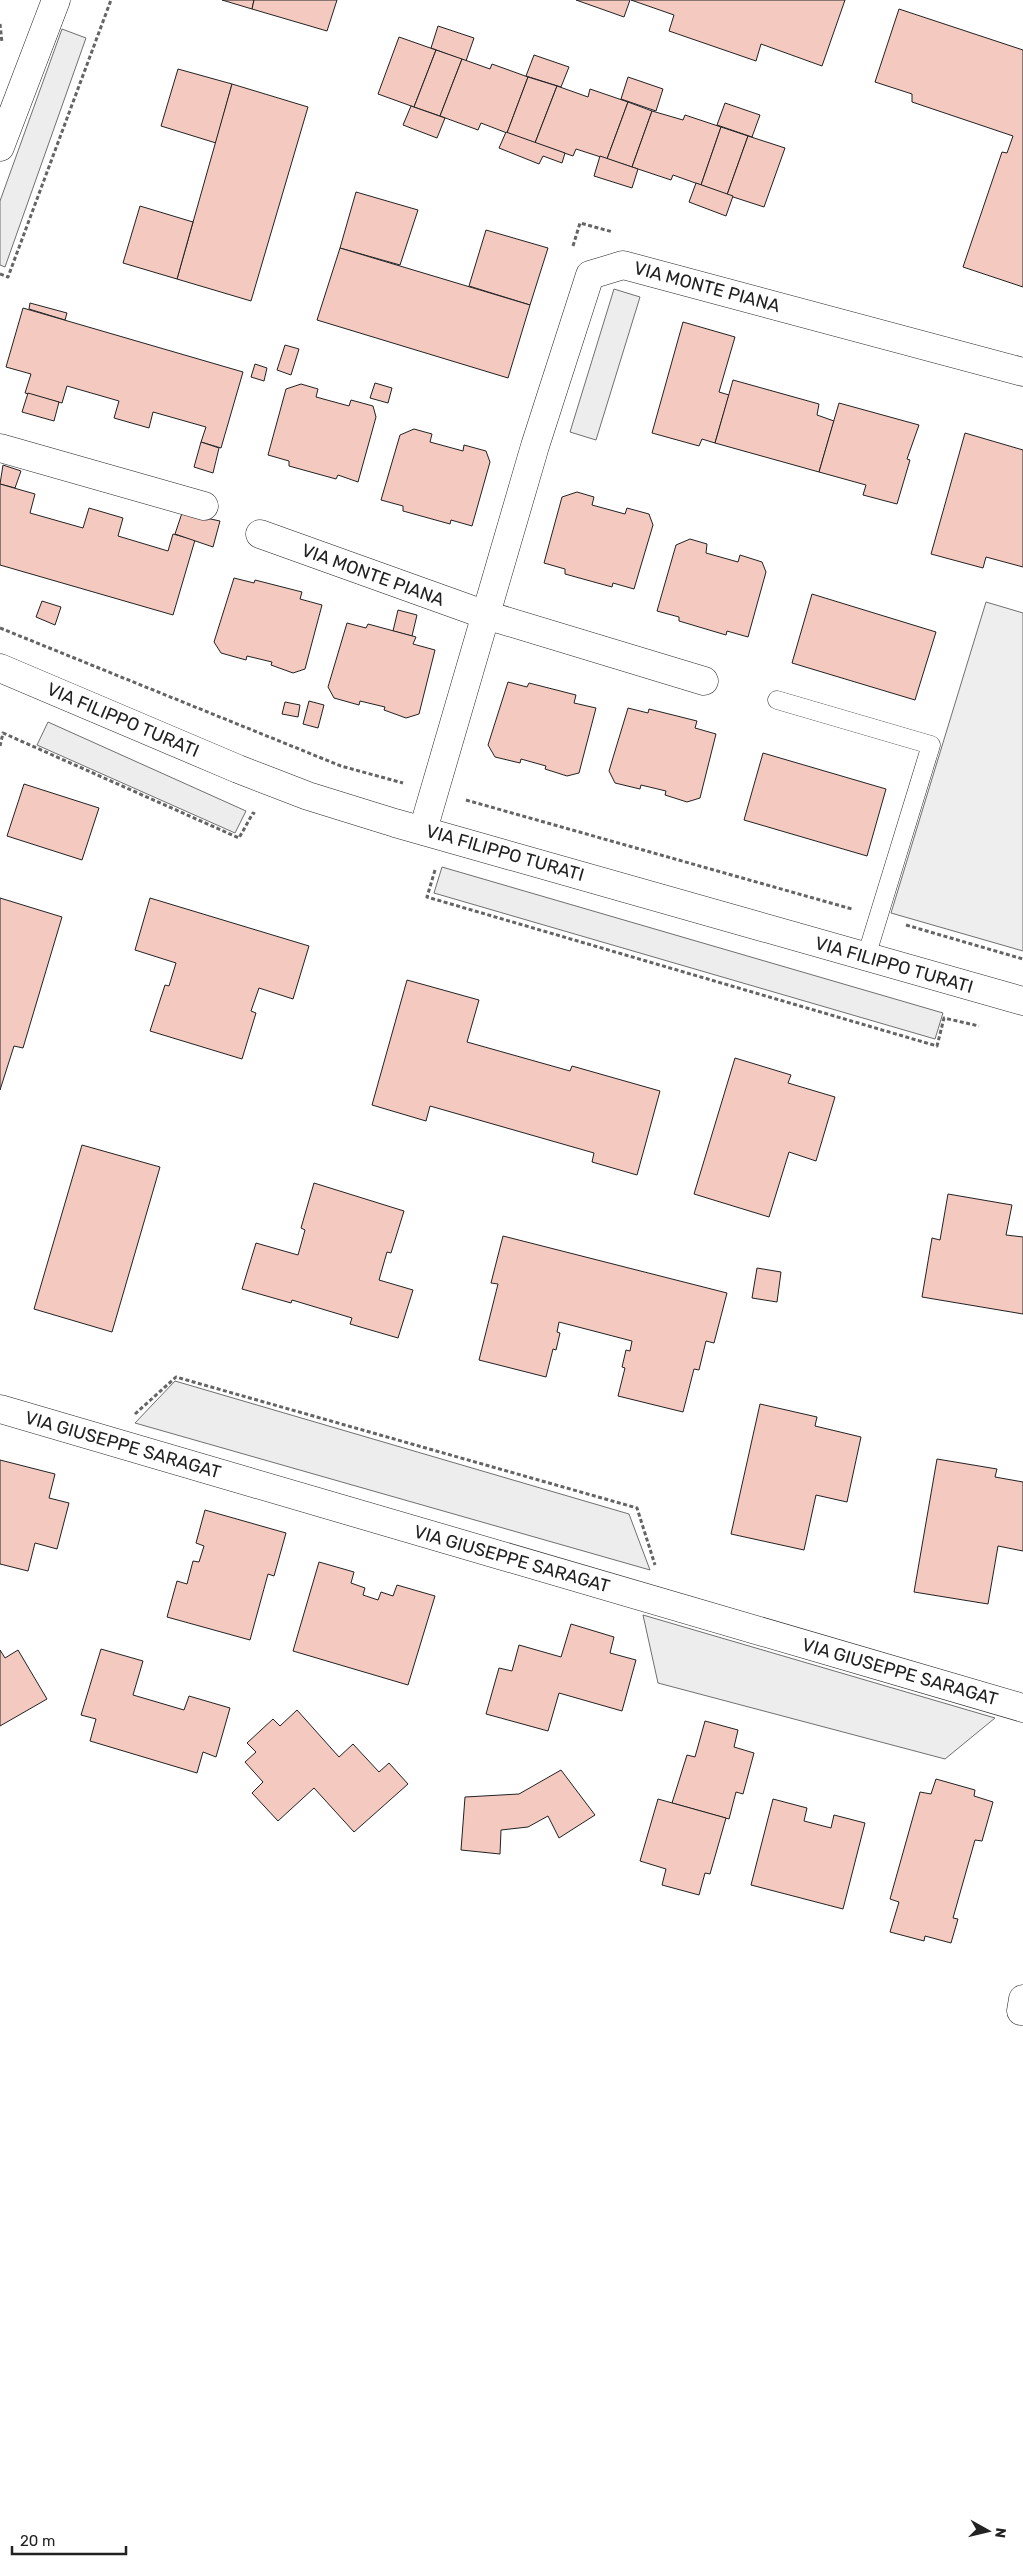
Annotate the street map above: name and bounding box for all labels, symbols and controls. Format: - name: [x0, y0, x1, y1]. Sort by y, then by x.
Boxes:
- street label: VIA MONTE PIANA: [631, 257, 783, 317]
- street label: VIA MONTE PIANA: [299, 539, 447, 611]
- street label: VIA FILIPPO TURATI: [44, 678, 202, 762]
- street label: VIA FILIPPO TURATI: [423, 820, 587, 886]
- street label: VIA FILIPPO TURATI: [812, 932, 976, 998]
- street label: VIA GIUSEPPE SARAGAT: [22, 1406, 224, 1484]
- street label: VIA GIUSEPPE SARAGAT: [411, 1520, 613, 1598]
- street label: VIA GIUSEPPE SARAGAT: [799, 1633, 1001, 1711]
- north arrow: [963, 2506, 1013, 2556]
- scale bar: [12, 2524, 126, 2556]
- text: N: [991, 2527, 1009, 2539]
- text: 20 m: [20, 2532, 55, 2550]

